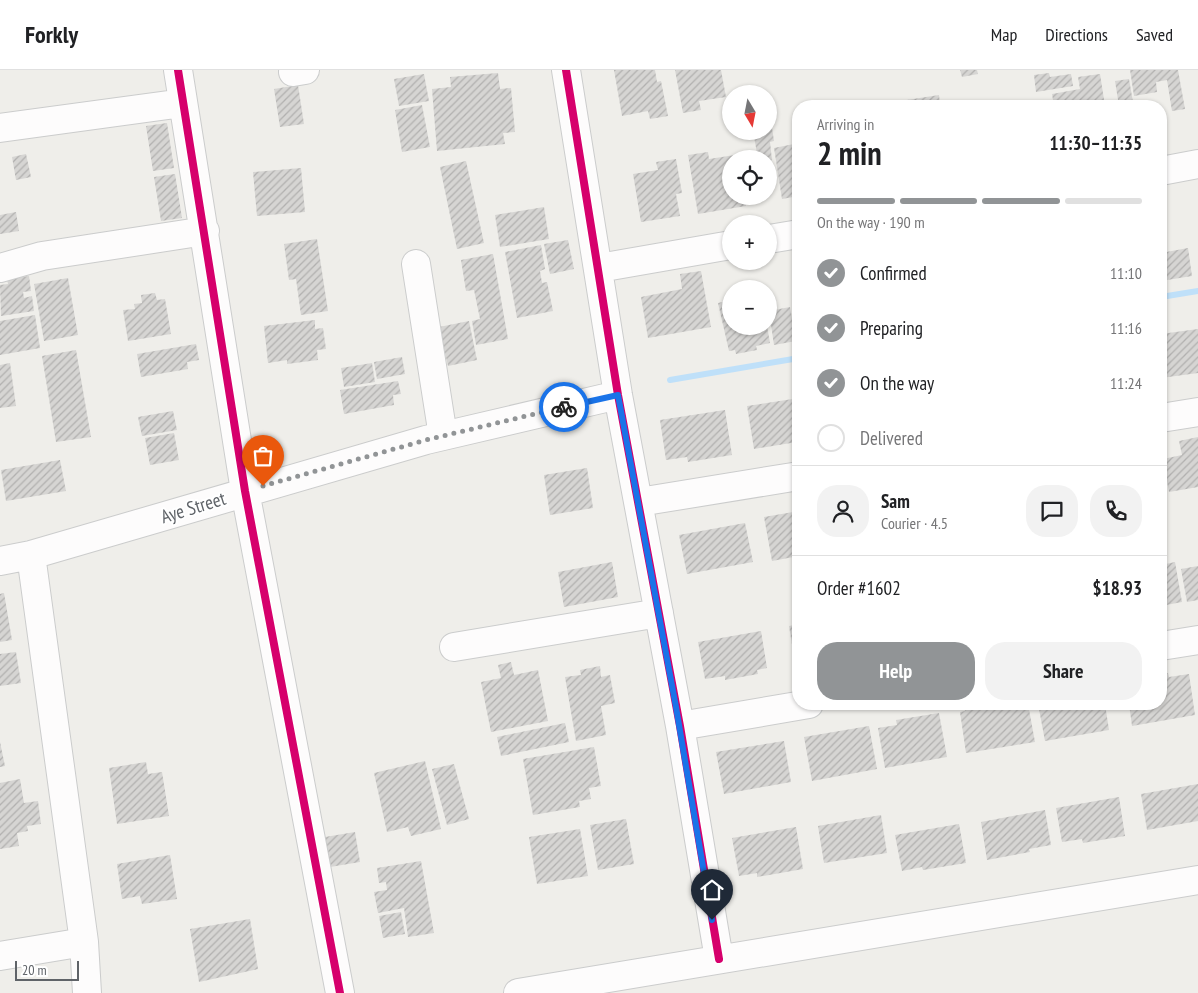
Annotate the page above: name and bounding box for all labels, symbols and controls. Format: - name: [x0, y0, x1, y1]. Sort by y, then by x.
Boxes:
- text: Forkly: [25, 19, 78, 50]
- text: Map: [991, 23, 1017, 46]
- text: Directions: [1045, 23, 1108, 46]
- text: Saved: [1136, 23, 1173, 46]
- north arrow: [722, 85, 778, 140]
- map controls: [722, 85, 777, 335]
- text: Arriving in: [817, 114, 874, 134]
- text: 11:30–11:35: [1049, 131, 1142, 155]
- text: 2 min: [817, 132, 882, 174]
- button: locate: [722, 150, 777, 205]
- text: On the way · 190 m: [817, 212, 925, 232]
- button: +: [722, 215, 777, 270]
- icon: check: [817, 259, 845, 287]
- text: Confirmed: [860, 261, 927, 285]
- text: 11:10: [1110, 263, 1142, 283]
- button: −: [722, 280, 777, 335]
- icon: check: [817, 314, 845, 342]
- text: Preparing: [860, 316, 923, 340]
- text: 11:16: [1110, 318, 1142, 338]
- icon: check: [817, 369, 845, 397]
- text: On the way: [860, 371, 934, 395]
- text: 11:24: [1110, 373, 1142, 393]
- courier: [539, 382, 589, 432]
- icon: bike: [550, 393, 578, 421]
- text: Delivered: [860, 426, 923, 450]
- pin: [242, 435, 284, 486]
- icon: bag: [249, 442, 277, 470]
- button: person: [817, 485, 869, 537]
- button: chat: [1026, 485, 1078, 537]
- button: phone: [1090, 485, 1142, 537]
- street label: Aye Street: [158, 486, 229, 528]
- text: Sam: [881, 489, 910, 513]
- text: Courier · 4.5: [881, 513, 948, 533]
- text: Order #1602: [817, 576, 901, 600]
- text: $18.93: [1093, 576, 1142, 600]
- button: Help: [817, 642, 975, 700]
- button: Share: [985, 642, 1142, 700]
- pin: [691, 869, 733, 920]
- icon: home: [698, 876, 726, 904]
- scale bar: [15, 958, 79, 981]
- text: 20 m: [22, 961, 47, 979]

